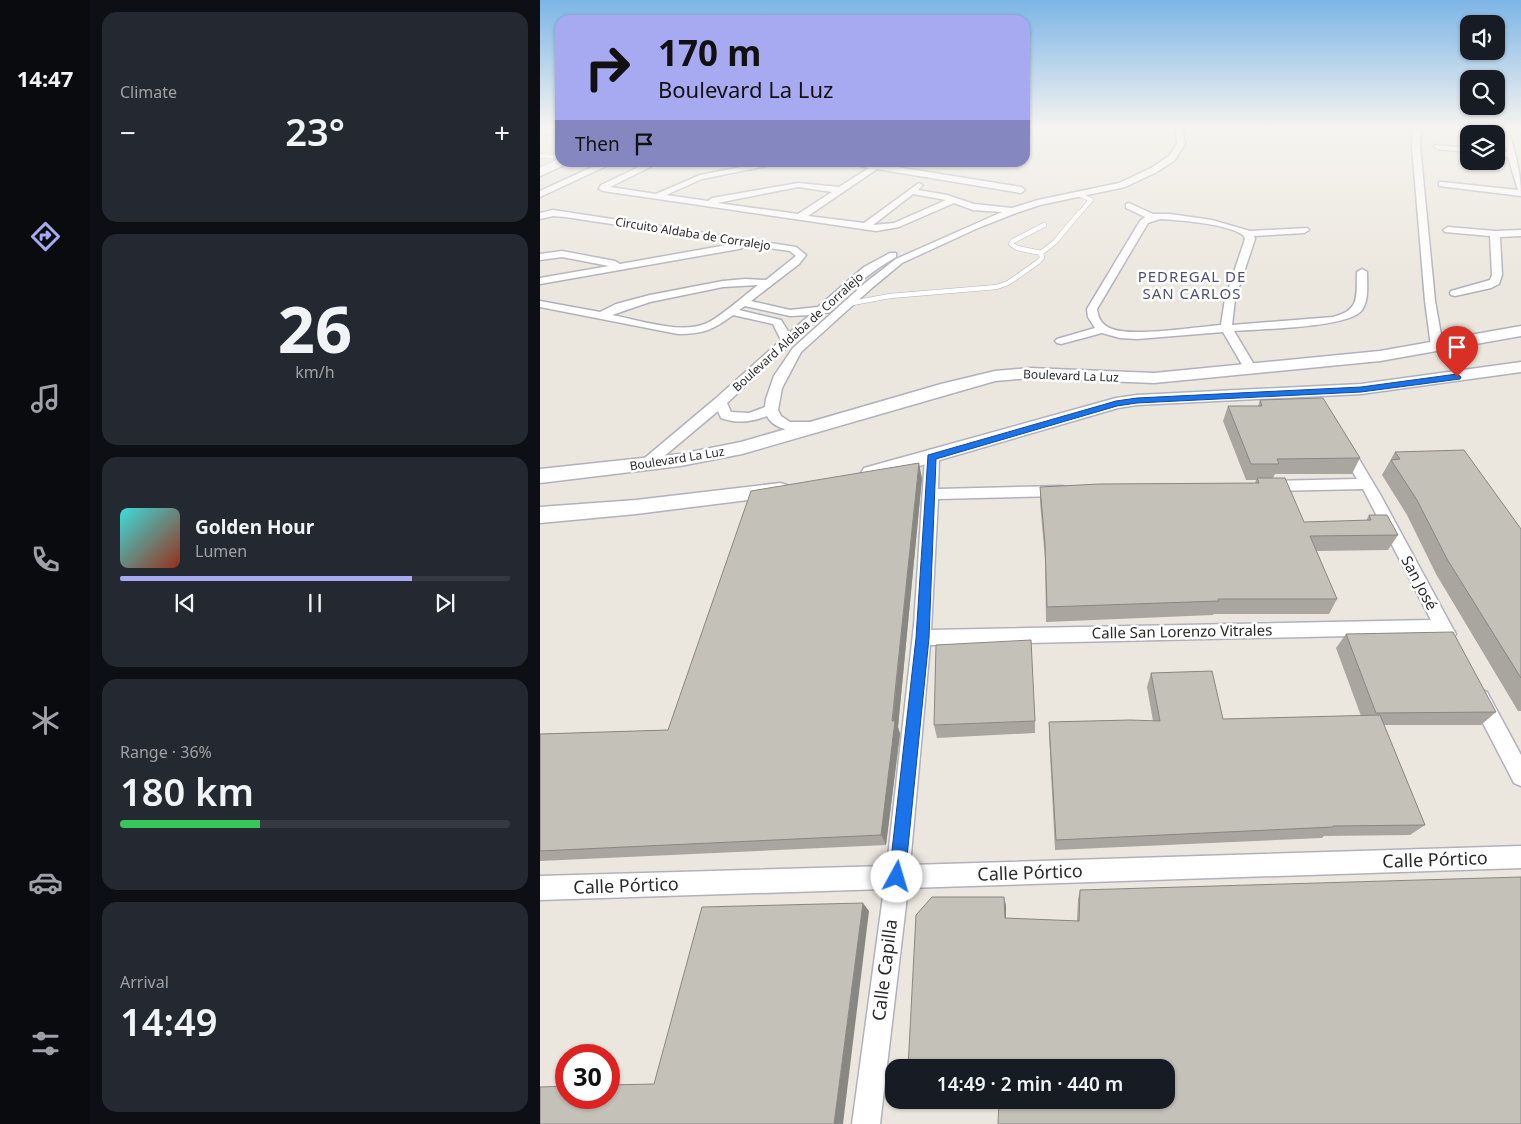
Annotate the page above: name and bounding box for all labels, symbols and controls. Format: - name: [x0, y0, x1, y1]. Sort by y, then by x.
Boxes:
- map controls: [1460, 15, 1505, 170]
- button: sound: [1460, 15, 1505, 60]
- text: 170 m: [658, 29, 761, 76]
- icon: right: [575, 35, 640, 100]
- text: 14:47: [17, 63, 73, 93]
- button: search: [1460, 70, 1505, 115]
- text: Boulevard La Luz: [658, 74, 833, 104]
- text: Climate: [120, 81, 177, 103]
- text: 23°: [285, 105, 345, 157]
- text: −: [120, 113, 136, 151]
- text: +: [494, 113, 510, 151]
- button: layers: [1460, 125, 1505, 170]
- icon: arrive: [630, 130, 658, 158]
- text: Then: [575, 131, 620, 157]
- street label: Circuito Aldaba de Corralejo: [614, 213, 772, 254]
- icon: directions: [28, 219, 63, 254]
- district label: PEDREGAL DE SAN CARLOS: [1138, 266, 1246, 303]
- street label: Boulevard Aldaba de Corralejo: [728, 268, 867, 395]
- text: 26: [278, 284, 352, 372]
- pin: [1436, 326, 1478, 377]
- icon: arrive: [1443, 333, 1471, 361]
- text: km/h: [295, 361, 335, 383]
- street label: Boulevard La Luz: [1023, 365, 1119, 386]
- icon: music: [28, 381, 63, 416]
- street label: Boulevard La Luz: [628, 443, 726, 474]
- text: Golden Hour: [195, 514, 314, 540]
- text: Lumen: [195, 540, 247, 562]
- icon: phone: [28, 542, 63, 577]
- street label: San José: [1397, 552, 1442, 613]
- icon: previous: [171, 589, 199, 617]
- icon: pause: [301, 589, 329, 617]
- icon: next: [431, 589, 459, 617]
- street label: Calle San Lorenzo Vitrales: [1092, 619, 1272, 643]
- icon: climate: [28, 703, 63, 738]
- text: Range · 36%: [120, 741, 212, 763]
- text: 180 km: [120, 765, 254, 817]
- street label: Calle Pórtico: [1382, 845, 1488, 873]
- position arrow: [870, 850, 922, 902]
- street label: Calle Pórtico: [977, 858, 1083, 886]
- icon: car: [28, 865, 63, 900]
- street label: Calle Pórtico: [573, 871, 679, 899]
- street label: Calle Capilla: [866, 918, 902, 1022]
- text: Arrival: [120, 971, 169, 993]
- text: 14:49: [120, 995, 217, 1047]
- icon: filters: [28, 1026, 63, 1061]
- speed limit sign: 30: [555, 1044, 620, 1109]
- text: 14:49 · 2 min · 440 m: [937, 1071, 1123, 1097]

